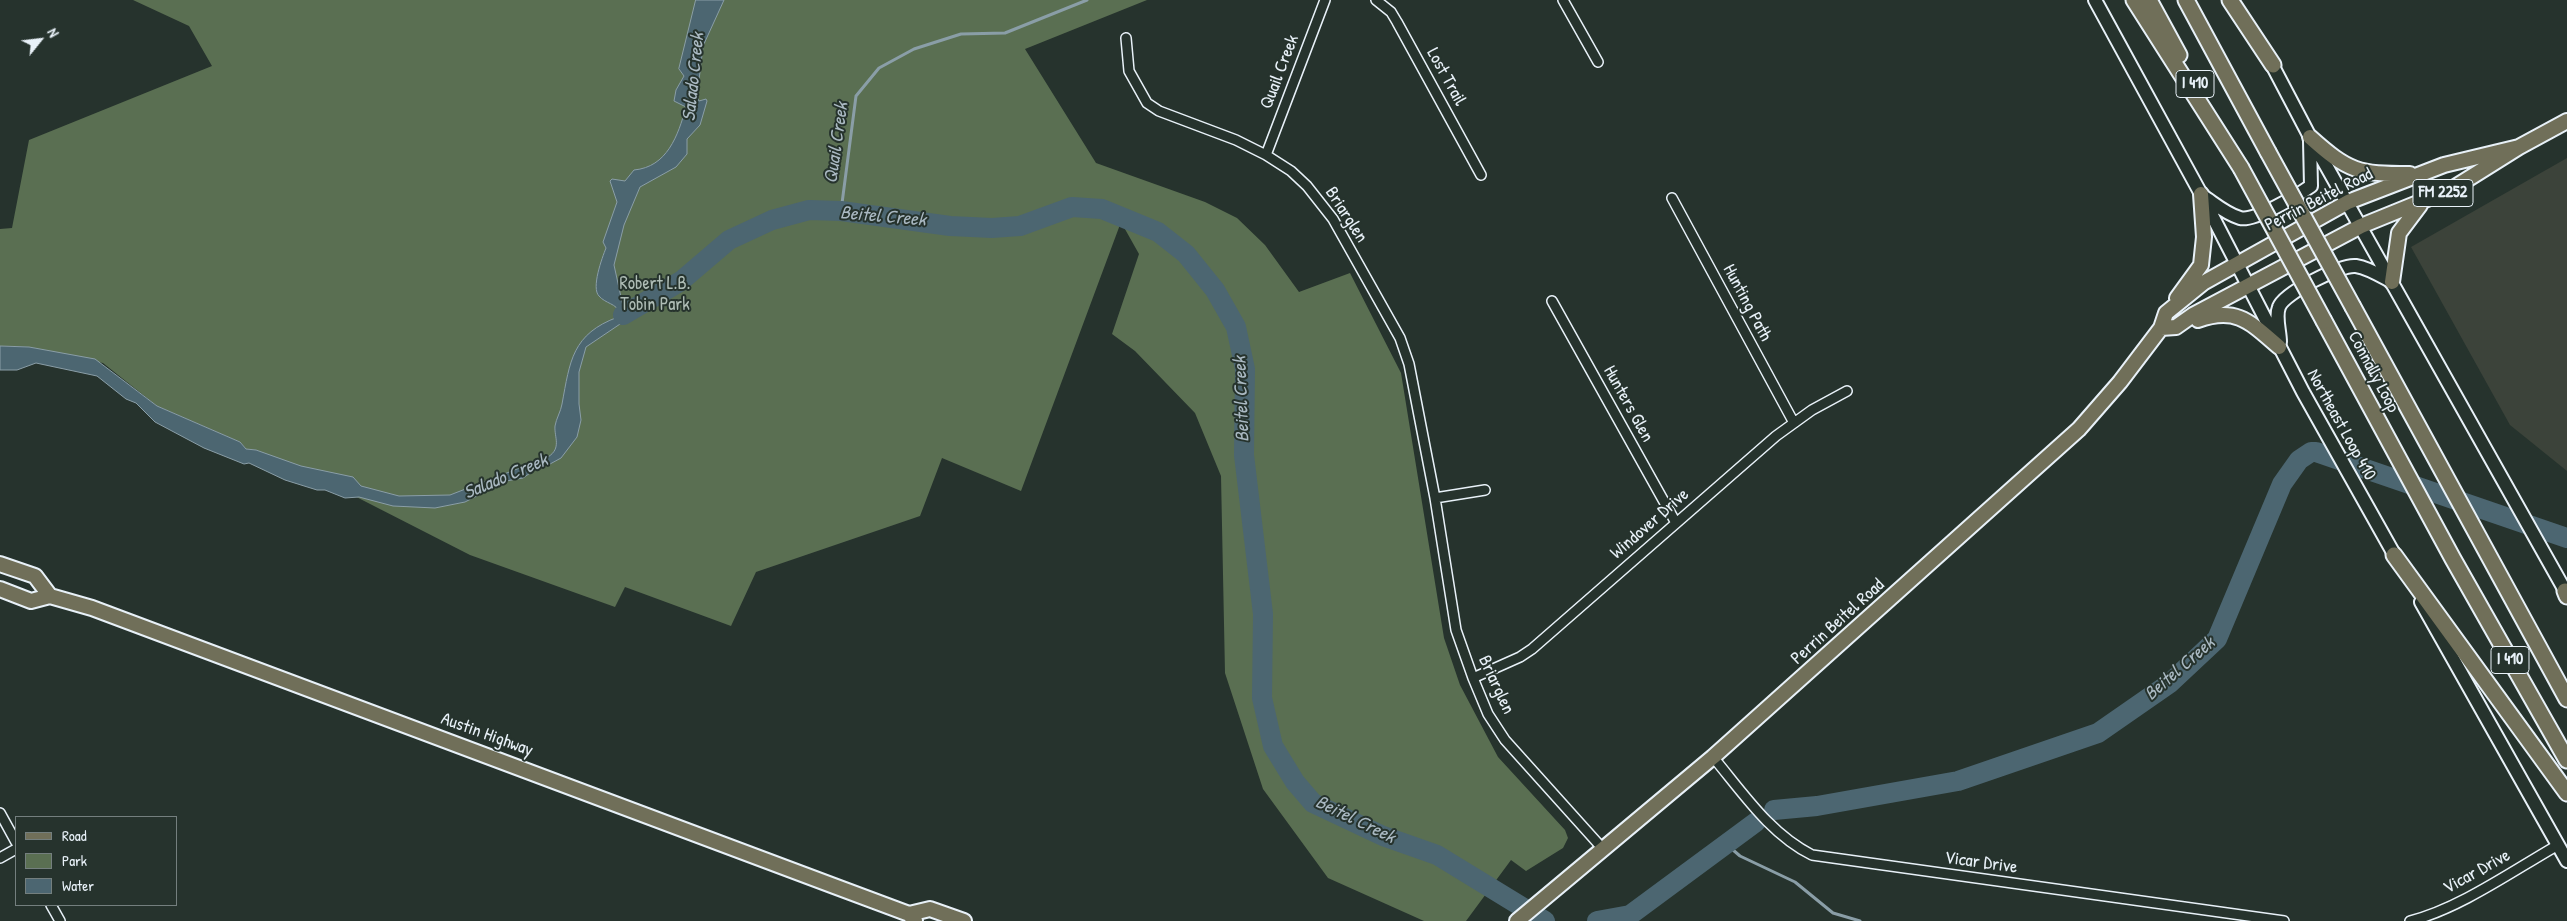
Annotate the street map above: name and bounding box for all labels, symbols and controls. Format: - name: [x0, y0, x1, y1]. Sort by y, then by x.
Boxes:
- north arrow: [15, 15, 65, 65]
- text: N: [43, 25, 64, 40]
- water label: Salado Creek: [678, 32, 710, 122]
- street label: Quail Creek: [1256, 32, 1304, 112]
- street label: Lost Trail: [1421, 44, 1471, 110]
- road number: I 410: [2176, 70, 2214, 98]
- water label: Quail Creek: [820, 101, 854, 185]
- street label: Perrin Beitel Road: [2261, 164, 2377, 236]
- road number: FM 2252: [2413, 180, 2473, 207]
- street label: Briarglen: [1320, 183, 1372, 247]
- water label: Beitel Creek: [839, 202, 927, 232]
- street label: Hunting Path: [1718, 261, 1776, 345]
- park label: Robert L.B. Tobin Park: [620, 273, 690, 316]
- street label: Connally Loop: [2343, 328, 2403, 416]
- water label: Beitel Creek: [1229, 356, 1255, 442]
- street label: Hunters Glen: [1598, 362, 1658, 446]
- street label: Northeast Loop 410: [2302, 366, 2380, 484]
- water label: Salado Creek: [461, 449, 551, 505]
- street label: Windover Drive: [1606, 484, 1694, 564]
- street label: Perrin Beitel Road: [1787, 574, 1889, 670]
- water label: Beitel Creek: [2140, 632, 2220, 706]
- road number: I 410: [2491, 646, 2529, 674]
- street label: Briarglen: [1473, 652, 1519, 718]
- street label: Austin Highway: [438, 708, 536, 762]
- water label: Beitel Creek: [1311, 791, 1399, 849]
- legend: [15, 816, 178, 906]
- text: Road: [62, 825, 87, 846]
- street label: Vicar Drive: [2440, 845, 2514, 899]
- street label: Vicar Drive: [1943, 847, 2019, 879]
- text: Park: [62, 850, 87, 871]
- text: Water: [62, 875, 94, 896]

